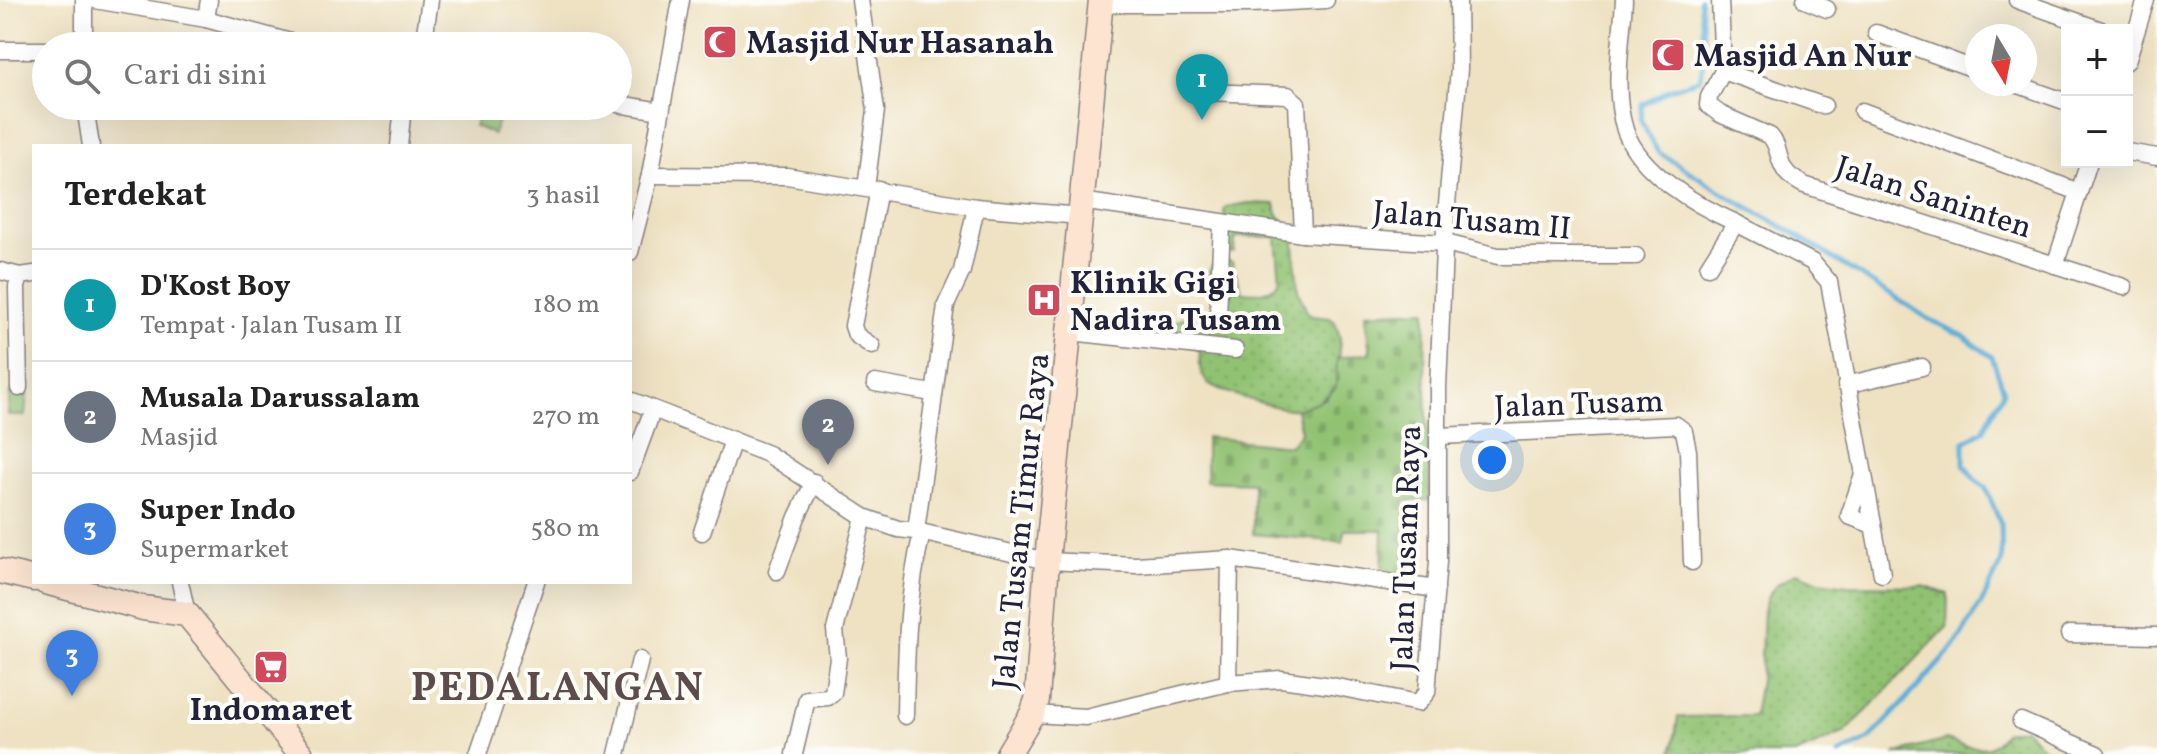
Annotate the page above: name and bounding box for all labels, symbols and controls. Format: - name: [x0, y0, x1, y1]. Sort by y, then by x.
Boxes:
- mosque icon: Masjid Nur Hasanah: [701, 23, 739, 61]
- place label: Masjid Nur Hasanah: [746, 23, 1054, 67]
- north arrow: [1965, 24, 2037, 96]
- map controls: [2061, 24, 2133, 168]
- button: +: [2061, 24, 2133, 96]
- search box: [32, 32, 632, 120]
- mosque icon: Masjid An Nur: [1649, 36, 1687, 74]
- place label: Masjid An Nur: [1694, 36, 1912, 80]
- icon: search: [60, 54, 104, 98]
- pin: 1: [1176, 54, 1228, 120]
- text: Cari di sini: [124, 55, 267, 97]
- button: −: [2061, 96, 2133, 168]
- street label: Jalan Saninten: [1829, 146, 2037, 251]
- text: Terdekat: [64, 173, 207, 220]
- text: 3 hasil: [526, 178, 600, 214]
- street label: Jalan Tusam II: [1371, 191, 1573, 253]
- place label: Klinik Gigi Nadira Tusam: [1070, 263, 1281, 344]
- text: D'Kost Boy: [140, 266, 291, 308]
- hospital icon: Klinik Gigi Nadira Tusam: [1025, 281, 1063, 319]
- text: 1: [85, 287, 95, 323]
- text: 180 m: [533, 287, 600, 323]
- text: Tempat · Jalan Tusam II: [140, 308, 402, 344]
- street label: Jalan Tusam Timur Raya: [983, 351, 1063, 692]
- text: Musala Darussalam: [140, 378, 420, 420]
- street label: Jalan Tusam: [1494, 381, 1665, 431]
- text: 2: [83, 399, 97, 435]
- text: 270 m: [531, 399, 600, 435]
- pin: 2: [802, 399, 854, 465]
- text: Masjid: [140, 420, 218, 456]
- street label: Jalan Tusam Raya: [1382, 424, 1434, 672]
- your location: [1472, 440, 1512, 480]
- text: Super Indo: [140, 490, 296, 532]
- text: 3: [83, 511, 97, 547]
- text: 580 m: [530, 511, 600, 547]
- text: Supermarket: [140, 532, 289, 568]
- pin: 3: [46, 630, 98, 696]
- supermarket icon: Indomaret: [252, 648, 290, 686]
- district label: PEDALANGAN: [411, 662, 705, 718]
- place label: Indomaret: [190, 690, 352, 734]

